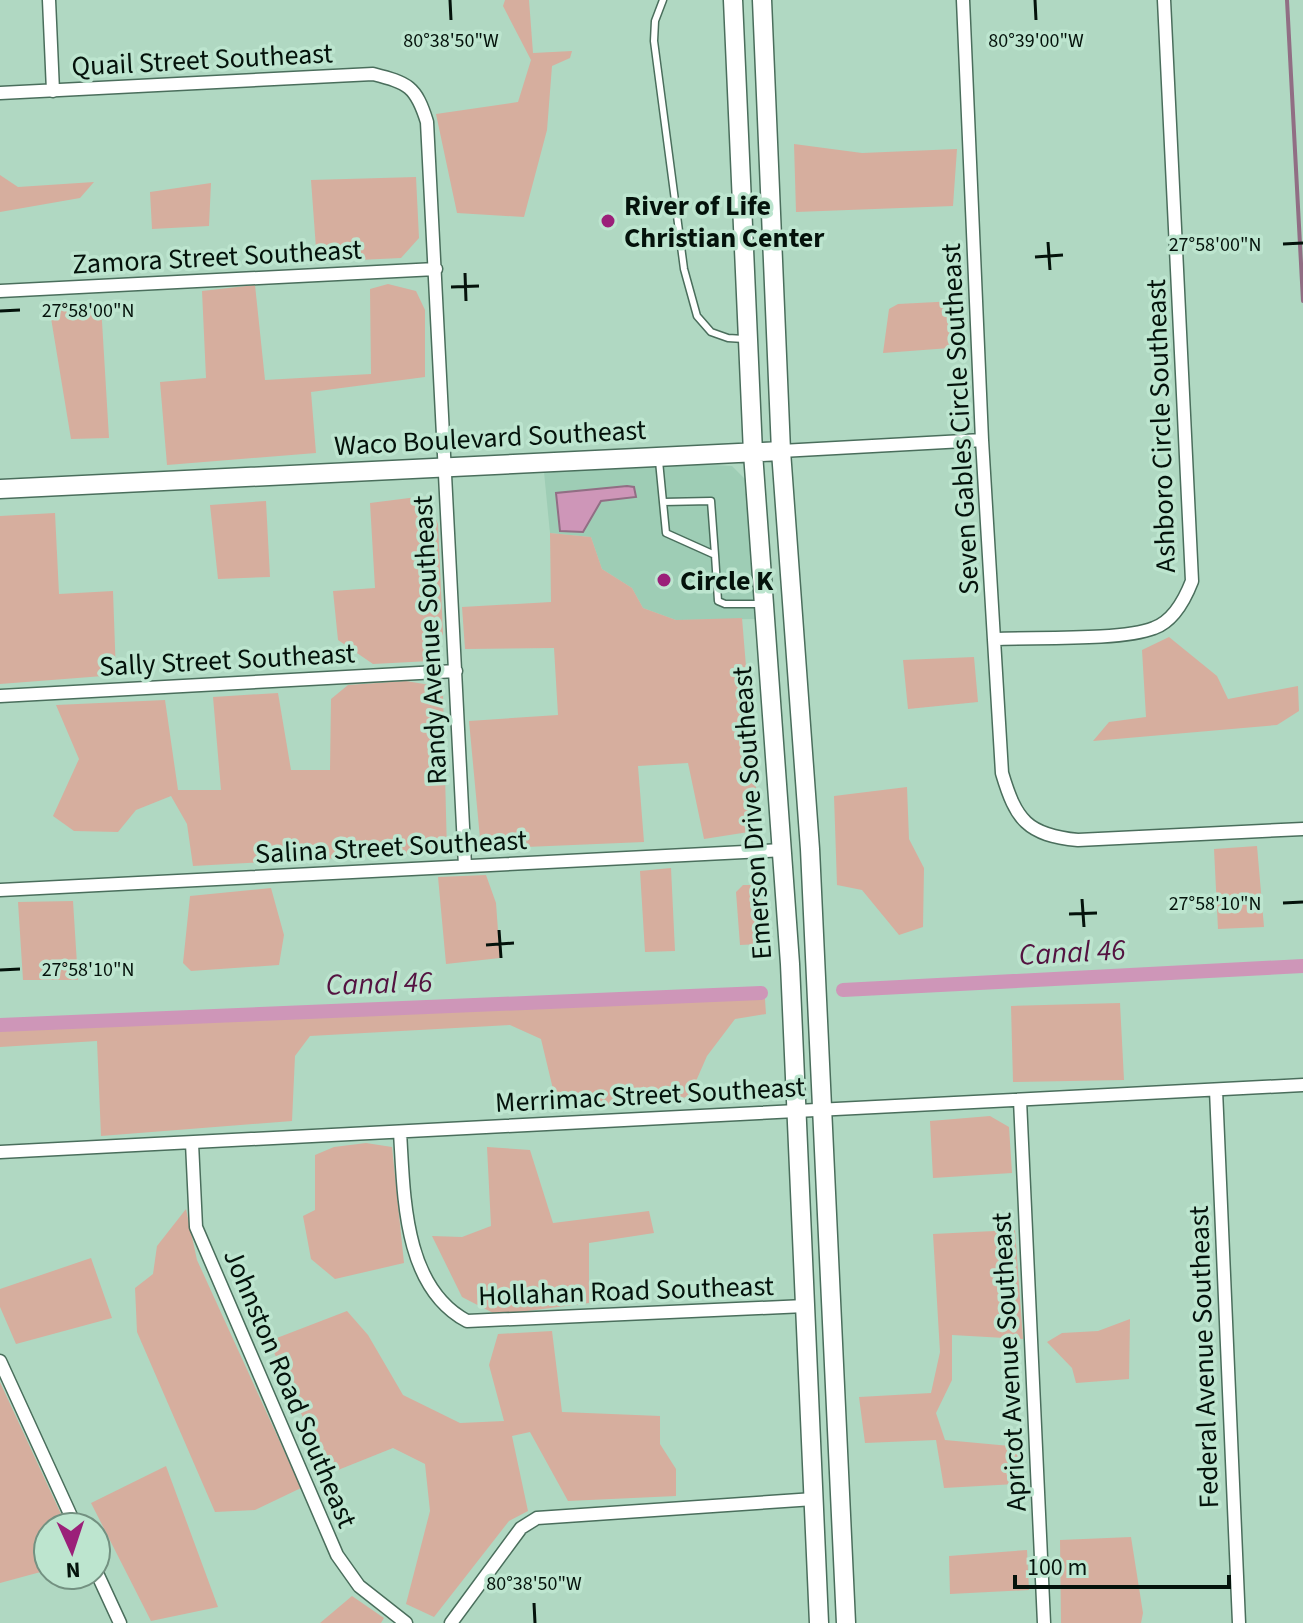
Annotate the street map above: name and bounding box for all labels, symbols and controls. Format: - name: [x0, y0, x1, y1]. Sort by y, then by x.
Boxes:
- text: 80°38'50"W: [403, 27, 499, 55]
- text: 80°39'00"W: [988, 27, 1084, 55]
- street label: Quail Street Southeast: [70, 33, 334, 87]
- place label: River of Life Christian Center: [624, 186, 825, 258]
- marker: River of Life Christian Center: [599, 212, 617, 230]
- street label: Zamora Street Southeast: [71, 229, 363, 285]
- text: 27°58'00"N: [1169, 231, 1261, 259]
- street label: Seven Gables Circle Southeast: [931, 242, 989, 596]
- street label: Ashboro Circle Southeast: [1136, 278, 1186, 573]
- text: 27°58'00"N: [42, 297, 134, 325]
- street label: Waco Boulevard Southeast: [333, 410, 648, 466]
- street label: Randy Avenue Southeast: [402, 494, 458, 786]
- place label: Circle K: [680, 561, 774, 601]
- marker: Circle K: [655, 571, 673, 589]
- street label: Sally Street Southeast: [98, 633, 356, 687]
- street label: Emerson Drive Southeast: [722, 664, 782, 961]
- street label: Salina Street Southeast: [254, 820, 529, 874]
- text: 27°58'10"N: [1169, 890, 1261, 918]
- water label: Canal 46: [1018, 928, 1127, 977]
- text: 27°58'10"N: [42, 956, 134, 984]
- water label: Canal 46: [325, 960, 434, 1007]
- street label: Merrimac Street Southeast: [494, 1067, 807, 1123]
- street label: Federal Avenue Southeast: [1179, 1204, 1229, 1509]
- street label: Apricot Avenue Southeast: [981, 1211, 1037, 1513]
- street label: Johnston Road Southeast: [213, 1243, 367, 1535]
- street label: Hollahan Road Southeast: [477, 1266, 775, 1316]
- north arrow: [32, 1511, 112, 1591]
- scale bar: [1015, 1539, 1229, 1589]
- text: 100 m: [1027, 1550, 1087, 1585]
- text: N: [65, 1554, 81, 1586]
- text: 80°38'50"W: [486, 1570, 582, 1598]

